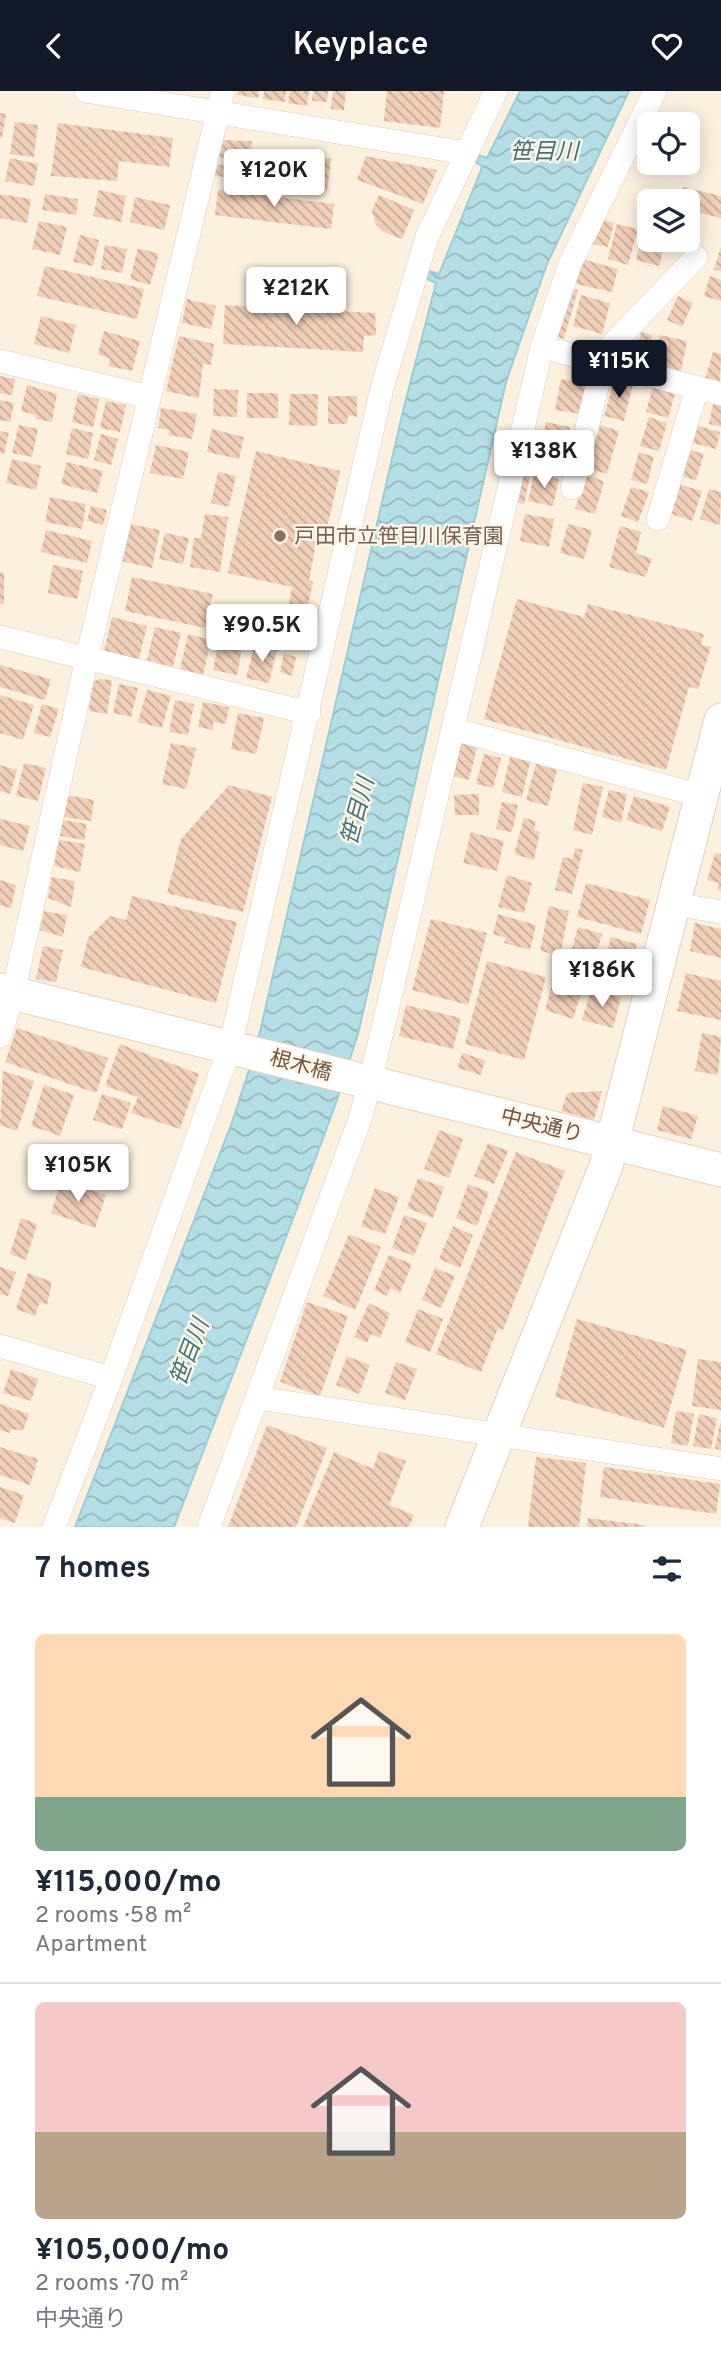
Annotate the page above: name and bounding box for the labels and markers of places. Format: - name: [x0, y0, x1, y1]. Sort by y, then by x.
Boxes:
- pin: ¥120K: [225, 149, 323, 209]
- pin: ¥212K: [247, 267, 345, 327]
- pin: ¥115K: [570, 341, 668, 400]
- pin: ¥138K: [495, 431, 593, 490]
- place label: 戸田市立笹目川保育園: [294, 524, 504, 551]
- marker: 戸田市立笹目川保育園: [272, 528, 288, 544]
- pin: ¥90.5K: [205, 605, 319, 664]
- pin: ¥186K: [553, 949, 651, 1009]
- pin: ¥105K: [29, 1145, 127, 1204]

